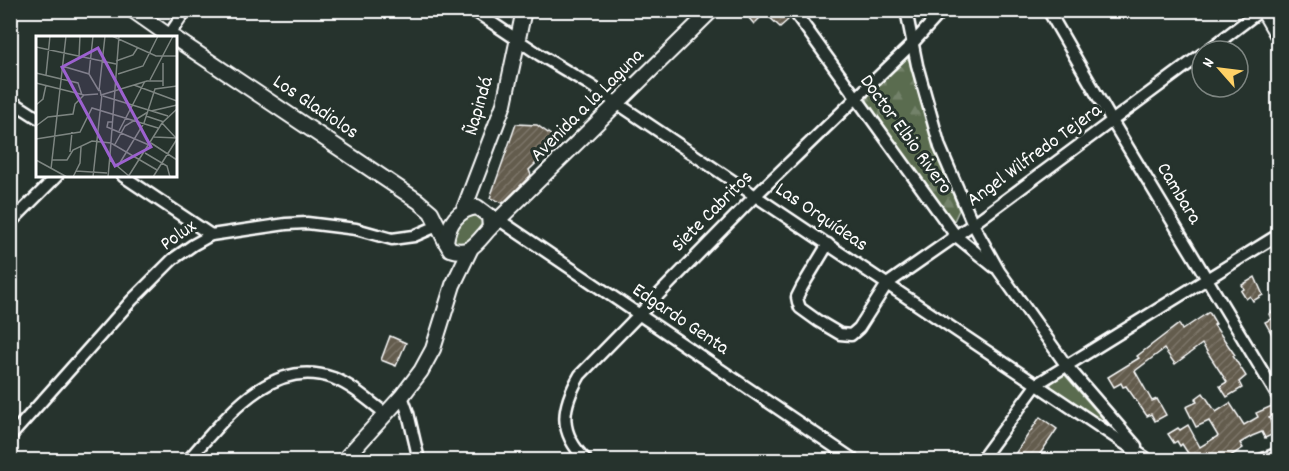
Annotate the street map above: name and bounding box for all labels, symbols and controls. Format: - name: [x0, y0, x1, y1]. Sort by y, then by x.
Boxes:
- inset map: [36, 36, 177, 177]
- north arrow: [1190, 39, 1250, 99]
- street label: Avenida a la Laguna: [525, 42, 652, 169]
- text: N: [1197, 54, 1221, 72]
- street label: Los Gladiolos: [266, 69, 364, 147]
- street label: Doctor Elbio Rivero: [852, 69, 958, 201]
- street label: Ñapindá: [458, 73, 502, 139]
- street label: Angel Wilfredo Tejera: [962, 97, 1109, 215]
- street label: Cambara: [1149, 158, 1208, 231]
- street label: Siete Cabritos: [666, 165, 760, 259]
- street label: Las Orquídeas: [769, 177, 873, 259]
- street label: Polux: [155, 213, 203, 259]
- street label: Edgardo Genta: [626, 277, 735, 363]

